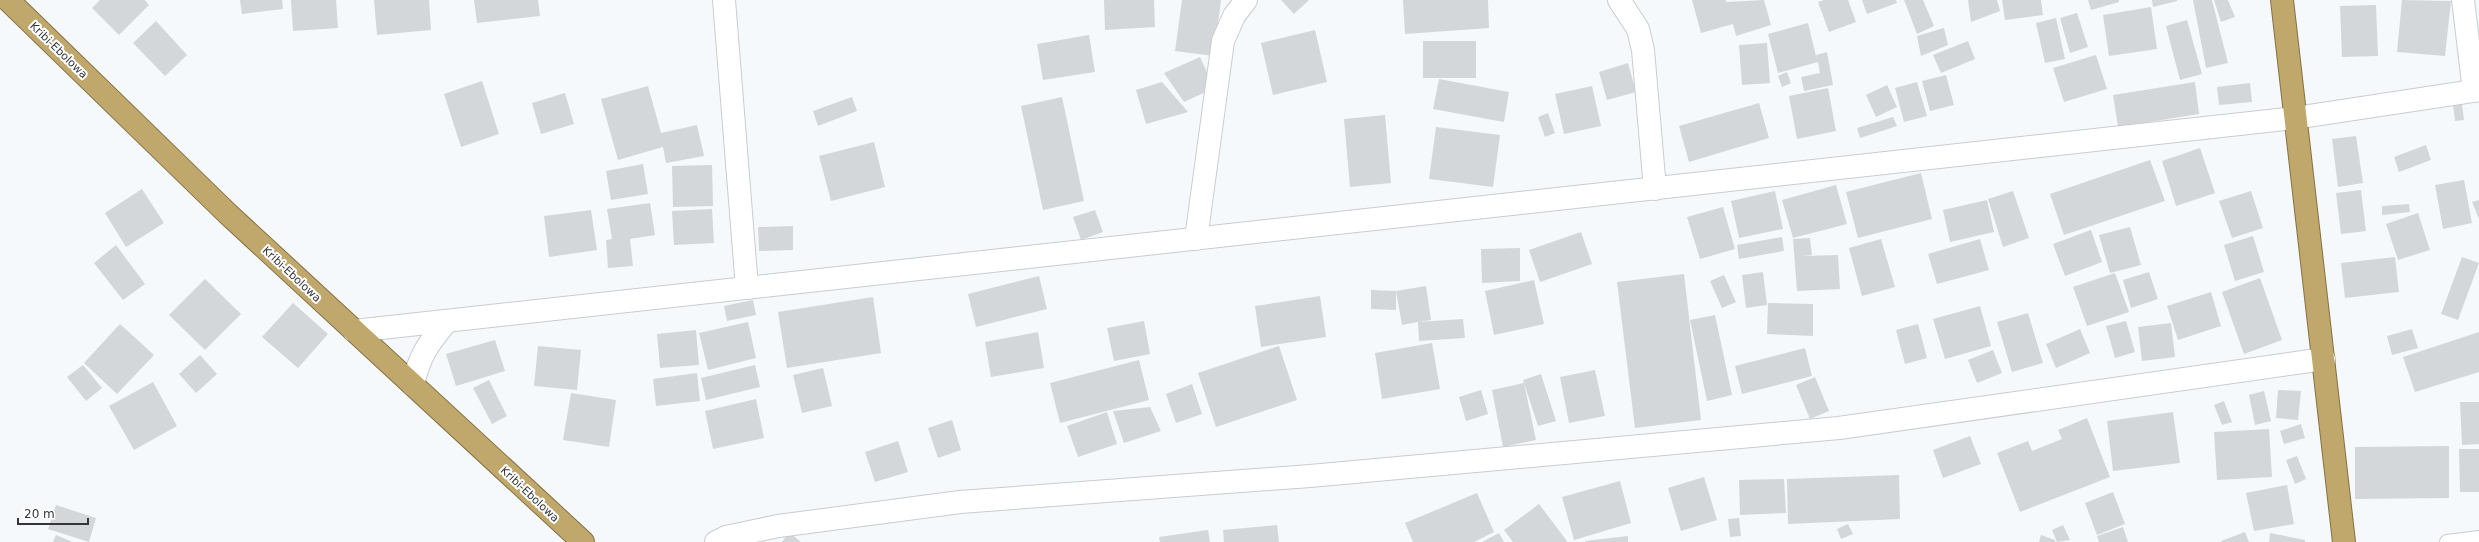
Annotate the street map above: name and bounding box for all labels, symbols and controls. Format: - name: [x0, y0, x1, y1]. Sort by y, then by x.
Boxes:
- street label: Kribi-Ebolowa: [27, 20, 90, 81]
- street label: Kribi-Ebolowa: [260, 244, 324, 305]
- street label: Kribi-Ebolowa: [498, 464, 562, 525]
- scale bar: [18, 500, 88, 526]
- text: 20 m: [24, 507, 55, 521]

